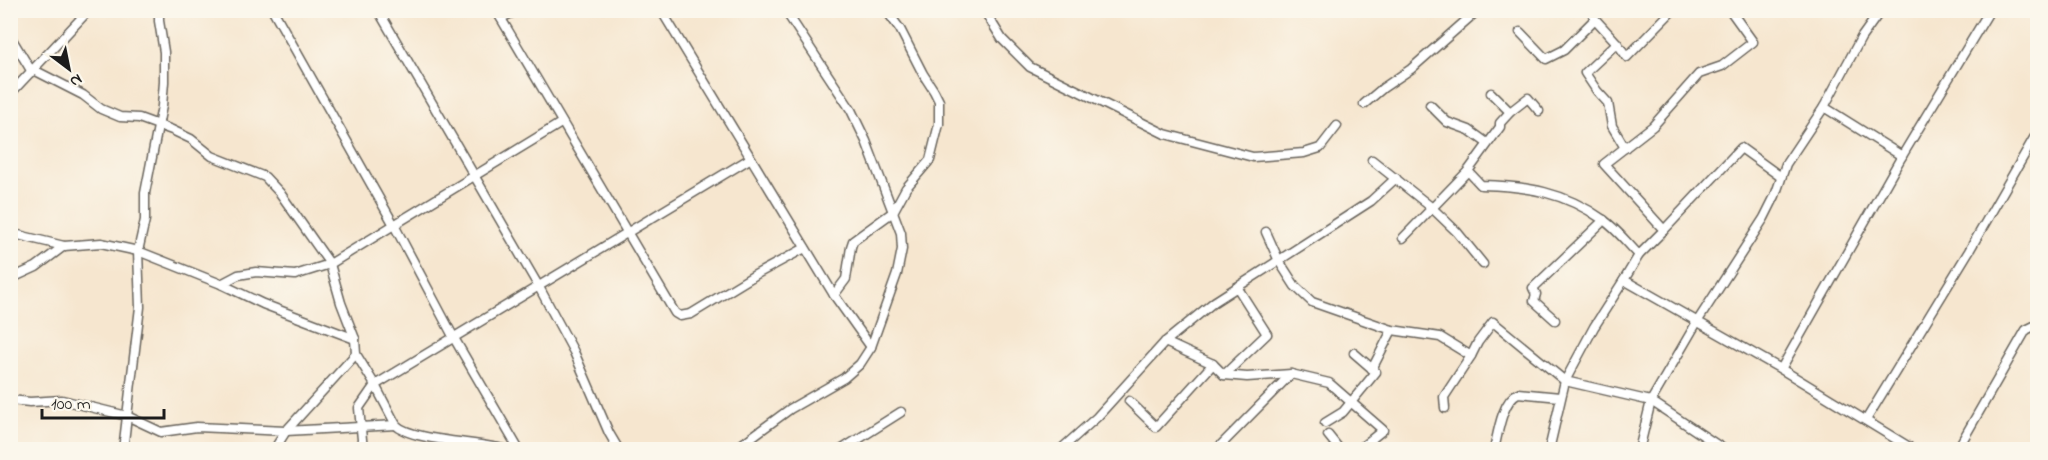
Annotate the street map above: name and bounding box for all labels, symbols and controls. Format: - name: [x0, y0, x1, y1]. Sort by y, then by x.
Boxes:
- north arrow: [39, 39, 99, 99]
- text: N: [65, 67, 87, 93]
- scale bar: [42, 382, 164, 420]
- text: 100 m: [51, 392, 91, 418]

